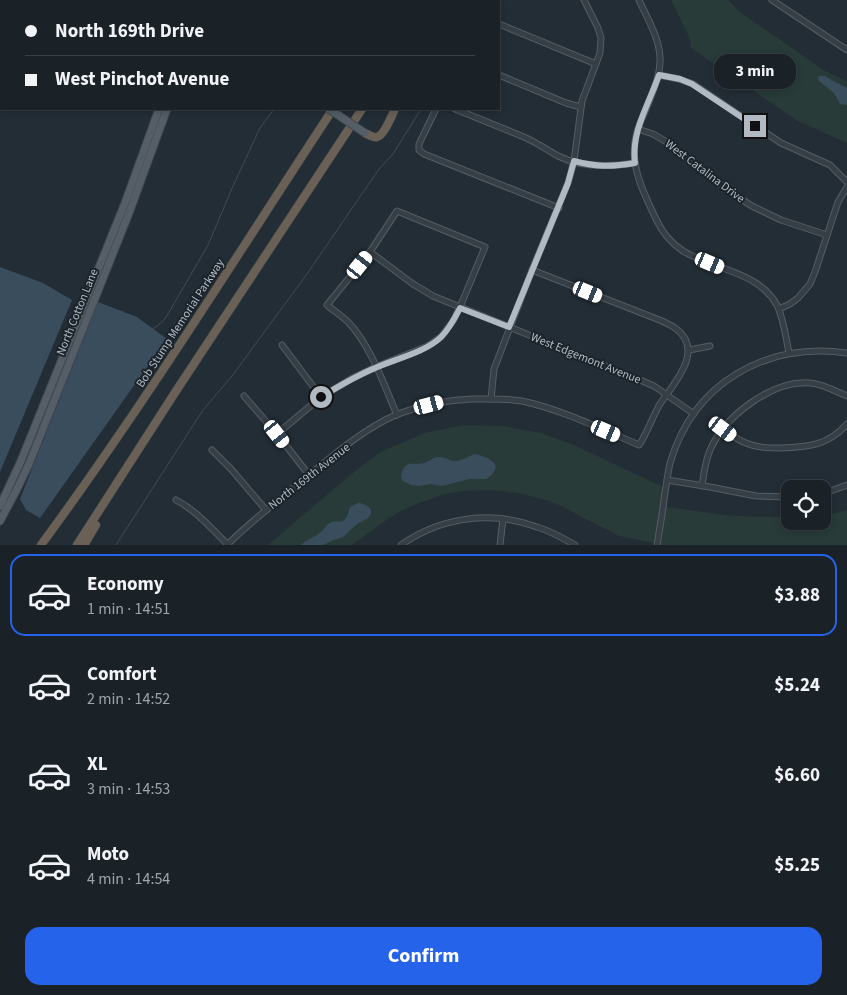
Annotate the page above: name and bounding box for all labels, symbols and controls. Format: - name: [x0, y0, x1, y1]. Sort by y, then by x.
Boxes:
- text: North 169th Drive: [55, 18, 204, 45]
- callout: 3 min: [714, 54, 796, 88]
- text: 3 min: [736, 60, 774, 82]
- text: West Pinchot Avenue: [55, 66, 229, 93]
- route end: [744, 115, 766, 137]
- street label: West Catalina Drive: [661, 136, 748, 207]
- car: [344, 249, 375, 281]
- car: [693, 250, 726, 276]
- street label: Bob Stump Memorial Parkway: [132, 255, 229, 391]
- street label: North Cotton Lane: [52, 266, 103, 358]
- car: [571, 279, 604, 305]
- street label: West Edgemont Avenue: [528, 329, 644, 388]
- route start: [310, 386, 332, 408]
- car: [412, 394, 445, 416]
- car: [706, 414, 739, 444]
- car: [261, 418, 292, 450]
- car: [589, 418, 622, 444]
- street label: North 169th Avenue: [265, 439, 354, 514]
- map controls: [781, 480, 831, 530]
- button: locate: [781, 480, 831, 530]
- text: Economy: [87, 571, 164, 598]
- icon: car: [27, 573, 72, 618]
- text: $3.88: [774, 582, 820, 609]
- text: 1 min · 14:51: [87, 598, 170, 620]
- text: Comfort: [87, 661, 157, 688]
- icon: car: [27, 663, 72, 708]
- text: $5.24: [774, 672, 820, 699]
- text: 2 min · 14:52: [87, 688, 170, 710]
- text: XL: [87, 751, 108, 778]
- icon: car: [27, 753, 72, 798]
- text: $6.60: [774, 762, 820, 789]
- text: 3 min · 14:53: [87, 778, 170, 800]
- text: Moto: [87, 841, 129, 868]
- icon: car: [27, 843, 72, 888]
- text: $5.25: [774, 852, 820, 879]
- text: 4 min · 14:54: [87, 868, 170, 890]
- button: Confirm: [25, 927, 822, 985]

